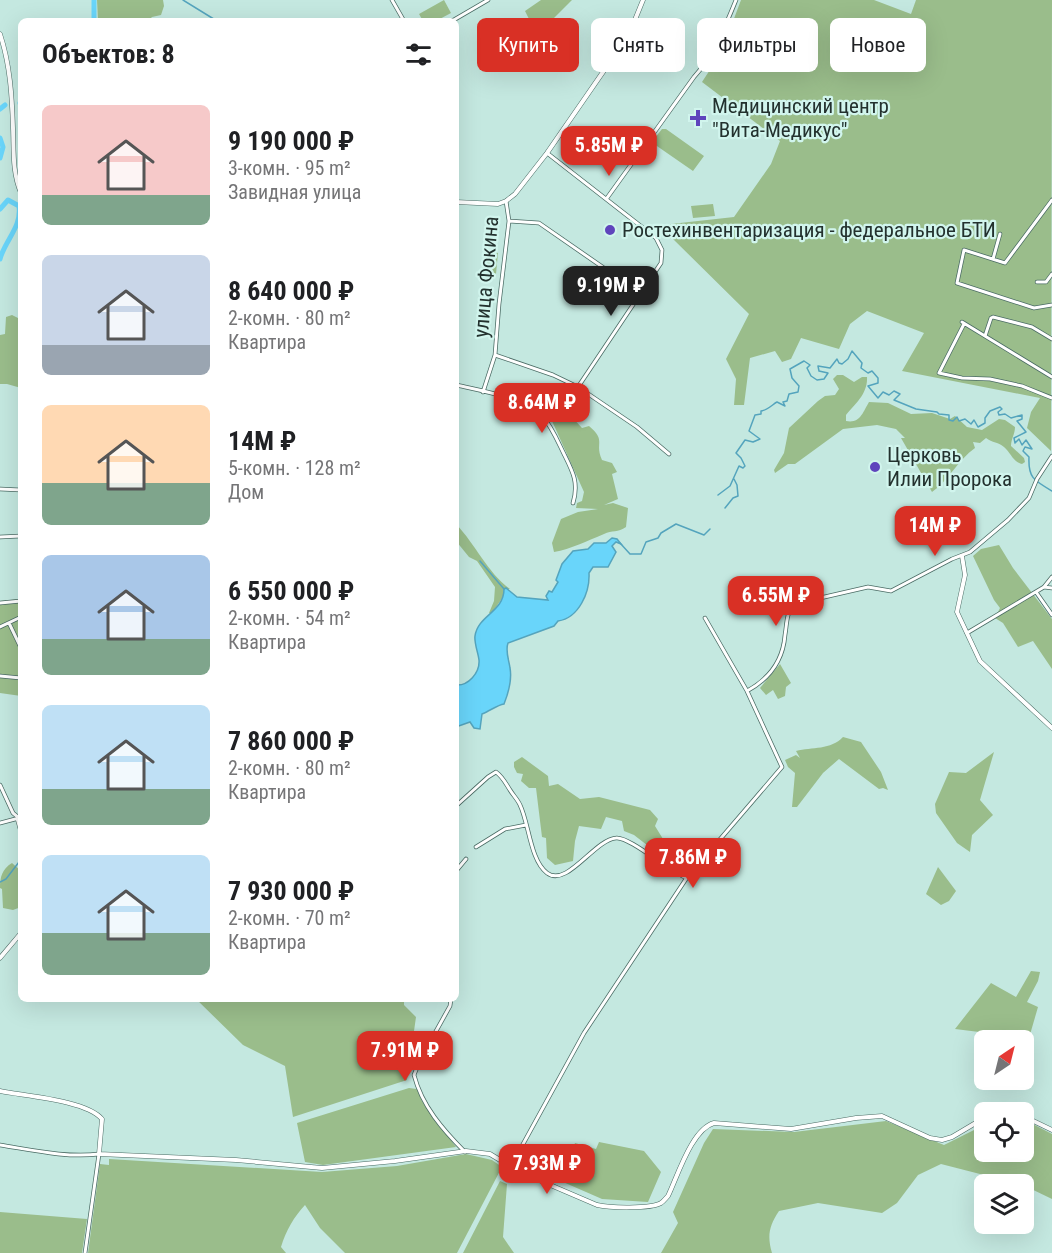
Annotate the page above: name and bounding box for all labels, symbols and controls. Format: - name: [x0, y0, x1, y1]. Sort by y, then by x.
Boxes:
- chip: Купить: [477, 18, 579, 72]
- chip: Снять: [591, 18, 685, 72]
- chip: Фильтры: [697, 18, 818, 72]
- chip: Новое: [830, 18, 926, 72]
- icon: filters: [402, 38, 435, 71]
- text: Объектов: 8: [42, 39, 175, 69]
- place label: Медицинский центр "Вита-Медикус": [712, 94, 889, 142]
- marker: Медицинский центр "Вита-Медикус": [689, 109, 707, 127]
- text: 9 190 000 ₽: [228, 126, 354, 156]
- pin: 5.85M ₽: [554, 126, 664, 177]
- icon: home: [90, 129, 162, 201]
- text: 5.85M ₽: [575, 133, 643, 157]
- text: 3-комн. · 95 m²: [228, 156, 351, 180]
- text: Завидная улица: [228, 180, 361, 204]
- street label: улица Фокина: [469, 215, 503, 339]
- place label: Ростехинвентаризация - федеральное БТИ: [622, 218, 996, 242]
- marker: Ростехинвентаризация - федеральное БТИ: [603, 223, 617, 237]
- pin: 9.19M ₽: [556, 266, 666, 317]
- text: 9.19M ₽: [577, 273, 645, 297]
- text: 8 640 000 ₽: [228, 276, 354, 306]
- icon: home: [90, 279, 162, 351]
- text: 2-комн. · 80 m²: [228, 306, 351, 330]
- text: Квартира: [228, 330, 306, 354]
- pin: 8.64M ₽: [487, 383, 597, 434]
- text: 8.64M ₽: [508, 390, 576, 414]
- text: 14M ₽: [228, 426, 296, 456]
- icon: home: [90, 429, 162, 501]
- place label: Церковь Илии Пророка: [887, 443, 1012, 491]
- text: 5-комн. · 128 m²: [228, 456, 361, 480]
- marker: Церковь Илии Пророка: [868, 460, 882, 474]
- text: Дом: [228, 480, 264, 504]
- pin: 14M ₽: [893, 506, 977, 557]
- text: 14M ₽: [909, 513, 961, 537]
- text: 6 550 000 ₽: [228, 576, 354, 606]
- pin: 6.55M ₽: [721, 576, 831, 627]
- icon: home: [90, 579, 162, 651]
- text: 6.55M ₽: [742, 583, 810, 607]
- text: 2-комн. · 54 m²: [228, 606, 351, 630]
- text: Квартира: [228, 630, 306, 654]
- text: 7 860 000 ₽: [228, 726, 354, 756]
- icon: home: [90, 729, 162, 801]
- text: 2-комн. · 80 m²: [228, 756, 351, 780]
- text: Квартира: [228, 780, 306, 804]
- pin: 7.86M ₽: [638, 838, 748, 889]
- text: 7.86M ₽: [659, 845, 727, 869]
- text: 7 930 000 ₽: [228, 876, 354, 906]
- icon: home: [90, 879, 162, 951]
- text: 2-комн. · 70 m²: [228, 906, 351, 930]
- text: Квартира: [228, 930, 306, 954]
- north arrow: [974, 1030, 1034, 1090]
- map controls: [974, 1030, 1034, 1234]
- pin: 7.91M ₽: [350, 1031, 460, 1082]
- text: 7.91M ₽: [371, 1038, 439, 1062]
- button: locate: [974, 1102, 1034, 1162]
- pin: 7.93M ₽: [492, 1144, 602, 1195]
- text: 7.93M ₽: [513, 1151, 581, 1175]
- button: layers: [974, 1174, 1034, 1234]

